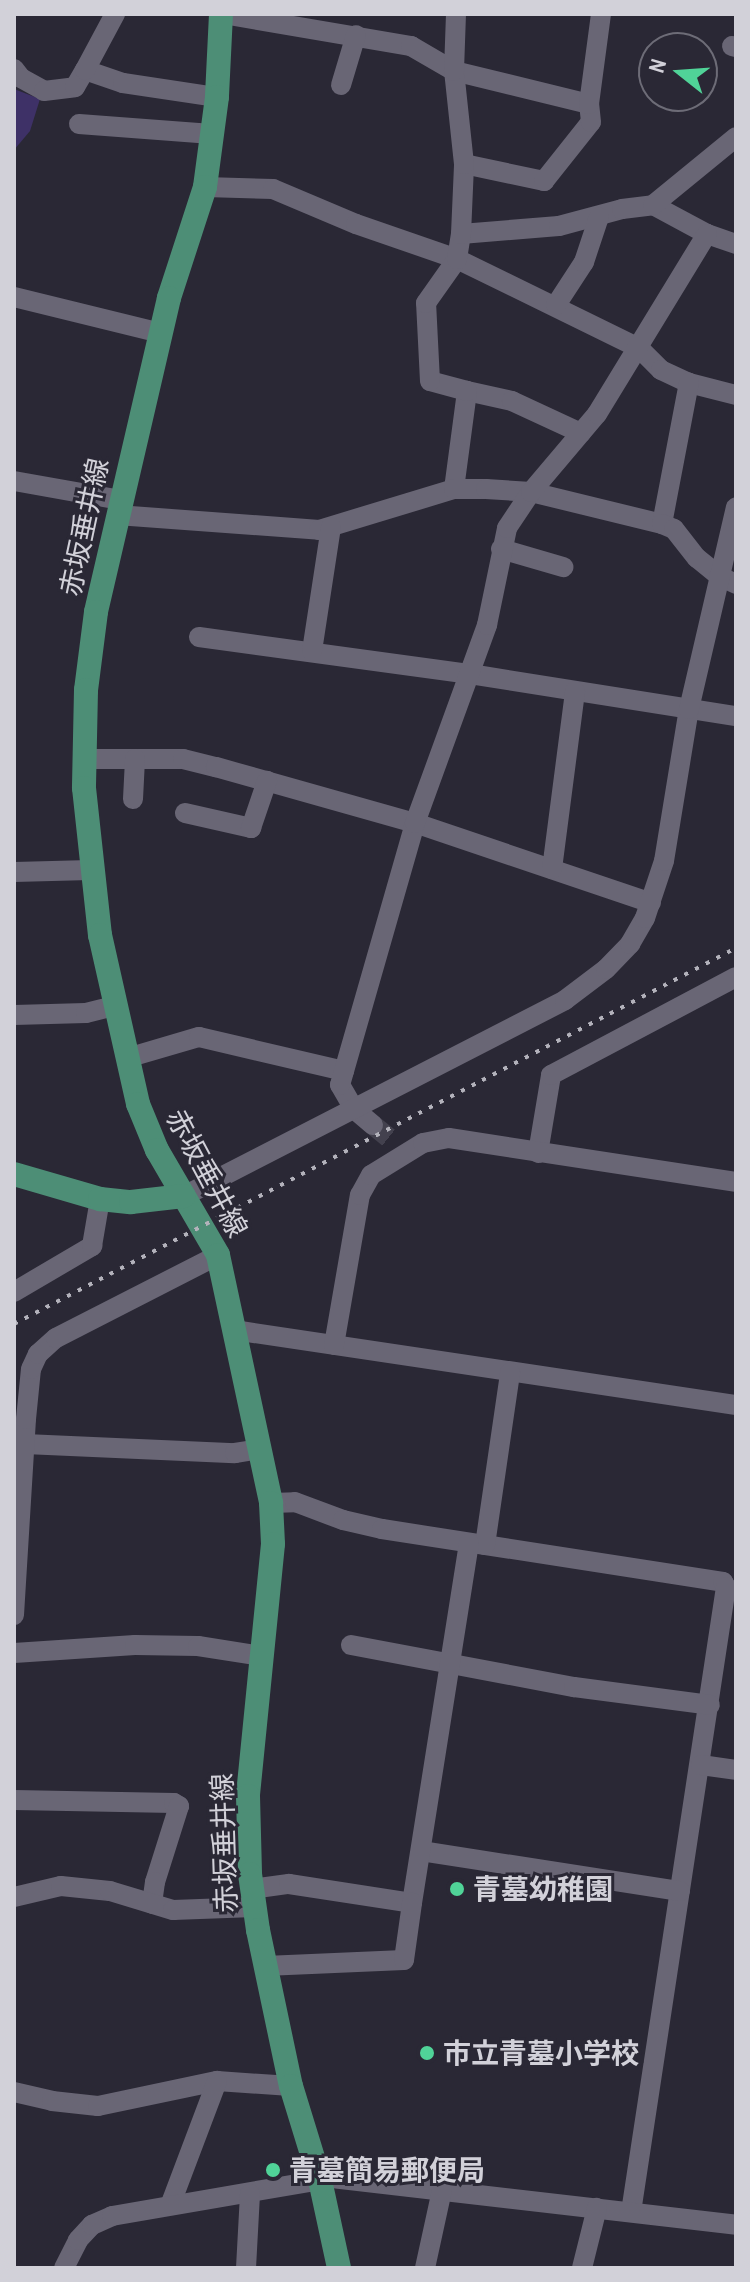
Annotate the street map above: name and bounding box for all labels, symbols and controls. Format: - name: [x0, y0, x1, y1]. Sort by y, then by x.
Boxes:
- north arrow: [638, 32, 718, 112]
- text: N: [641, 55, 673, 76]
- street label: 赤坂垂井線: [53, 455, 115, 599]
- street label: 赤坂垂井線: [159, 1103, 255, 1243]
- street label: 赤坂垂井線: [205, 1772, 243, 1914]
- place label: 青墓幼稚園: [473, 1872, 613, 1906]
- marker: 青墓幼稚園: [448, 1880, 466, 1898]
- place label: 市立青墓小学校: [443, 2036, 639, 2070]
- marker: 市立青墓小学校: [418, 2044, 436, 2062]
- place label: 青墓簡易郵便局: [289, 2153, 485, 2187]
- marker: 青墓簡易郵便局: [264, 2161, 282, 2179]

